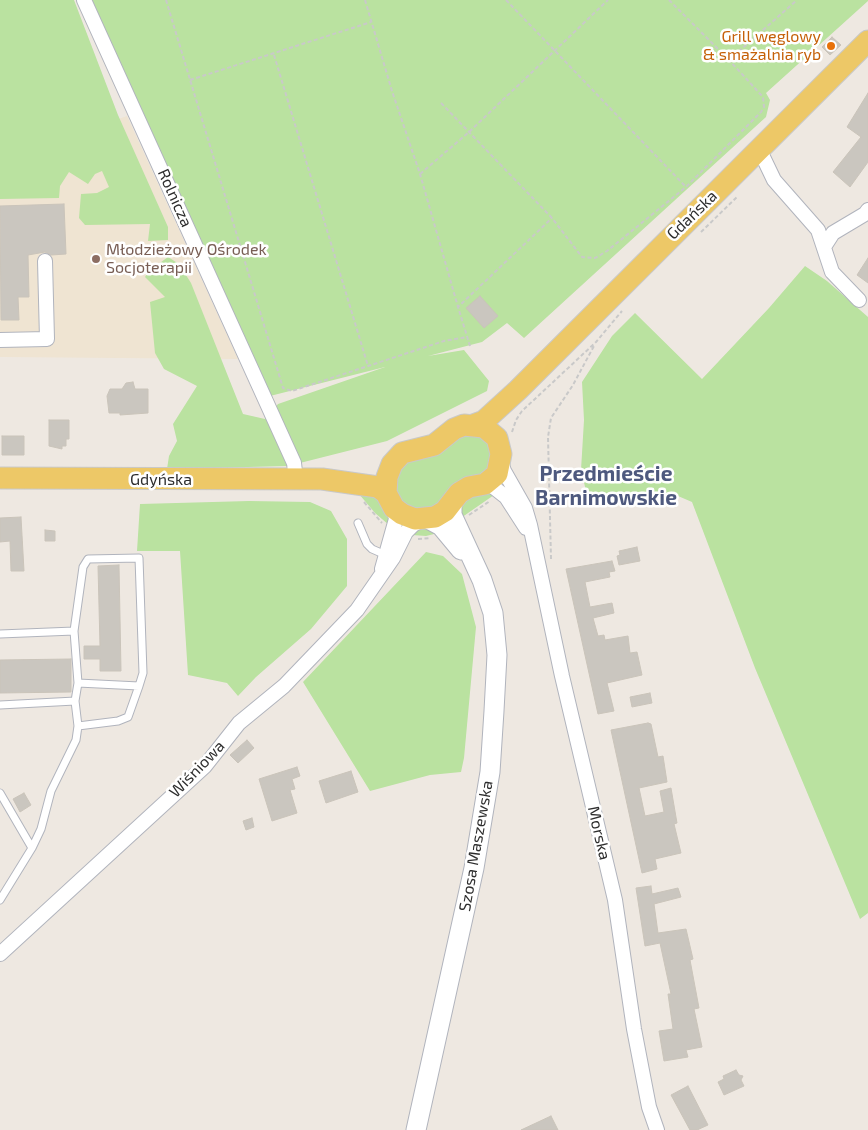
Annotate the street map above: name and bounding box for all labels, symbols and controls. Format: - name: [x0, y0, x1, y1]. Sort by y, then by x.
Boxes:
- place label: Grill węglowy & smażalnia ryb: [703, 27, 821, 65]
- marker: Grill węglowy & smażalnia ryb: [825, 40, 837, 52]
- street label: Rolnicza: [154, 166, 196, 230]
- street label: Gdańska: [663, 186, 721, 244]
- place label: Młodzieżowy Ośrodek Socjoterapii: [106, 240, 267, 278]
- marker: Młodzieżowy Ośrodek Socjoterapii: [90, 253, 102, 265]
- district label: Przedmieście Barnimowskie: [535, 461, 677, 511]
- street label: Gdyńska: [130, 470, 192, 490]
- street label: Wiśniowa: [165, 737, 229, 801]
- street label: Szosa Maszewska: [455, 779, 497, 913]
- street label: Morska: [584, 804, 614, 862]

